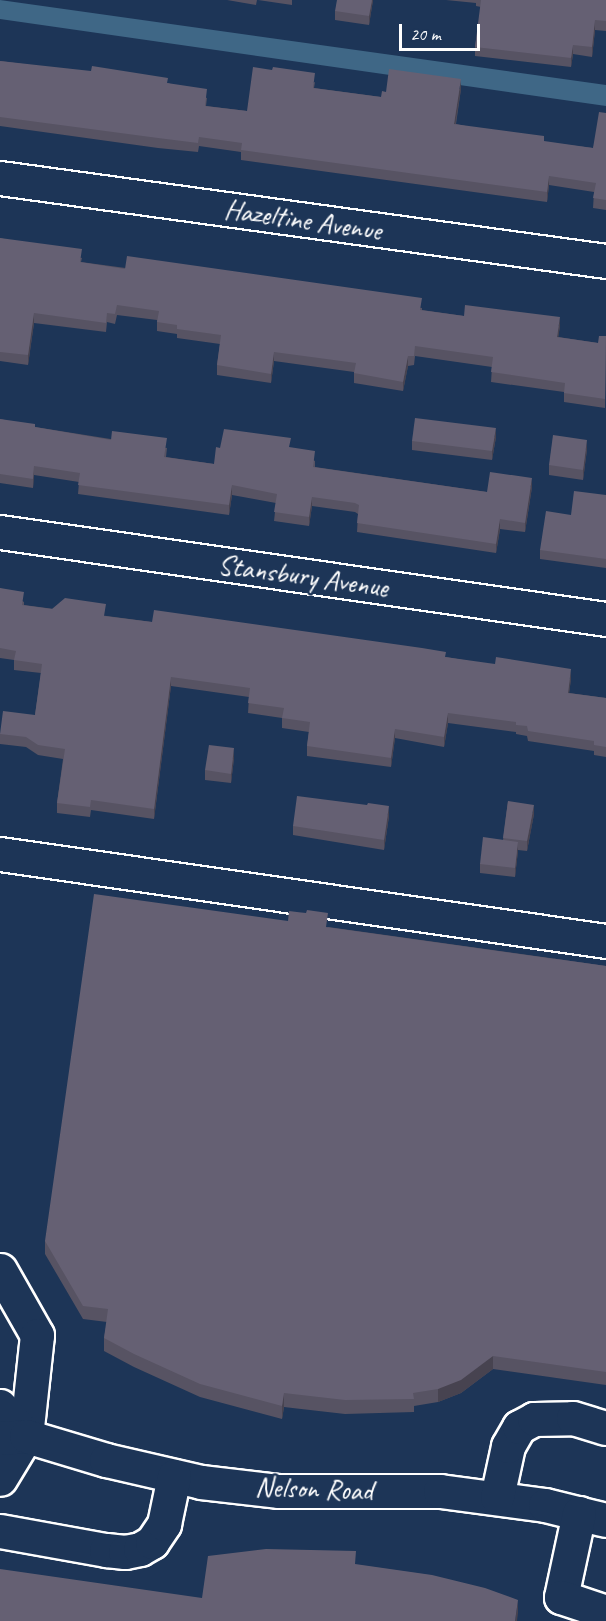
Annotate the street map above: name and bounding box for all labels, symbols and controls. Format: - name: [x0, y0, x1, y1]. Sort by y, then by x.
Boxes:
- scale bar: [402, 12, 483, 50]
- text: 20 m: [410, 23, 441, 45]
- street label: Hazeltine Avenue: [222, 192, 384, 248]
- street label: Stansbury Avenue: [216, 547, 390, 605]
- street label: Nelson Road: [255, 1470, 373, 1508]

